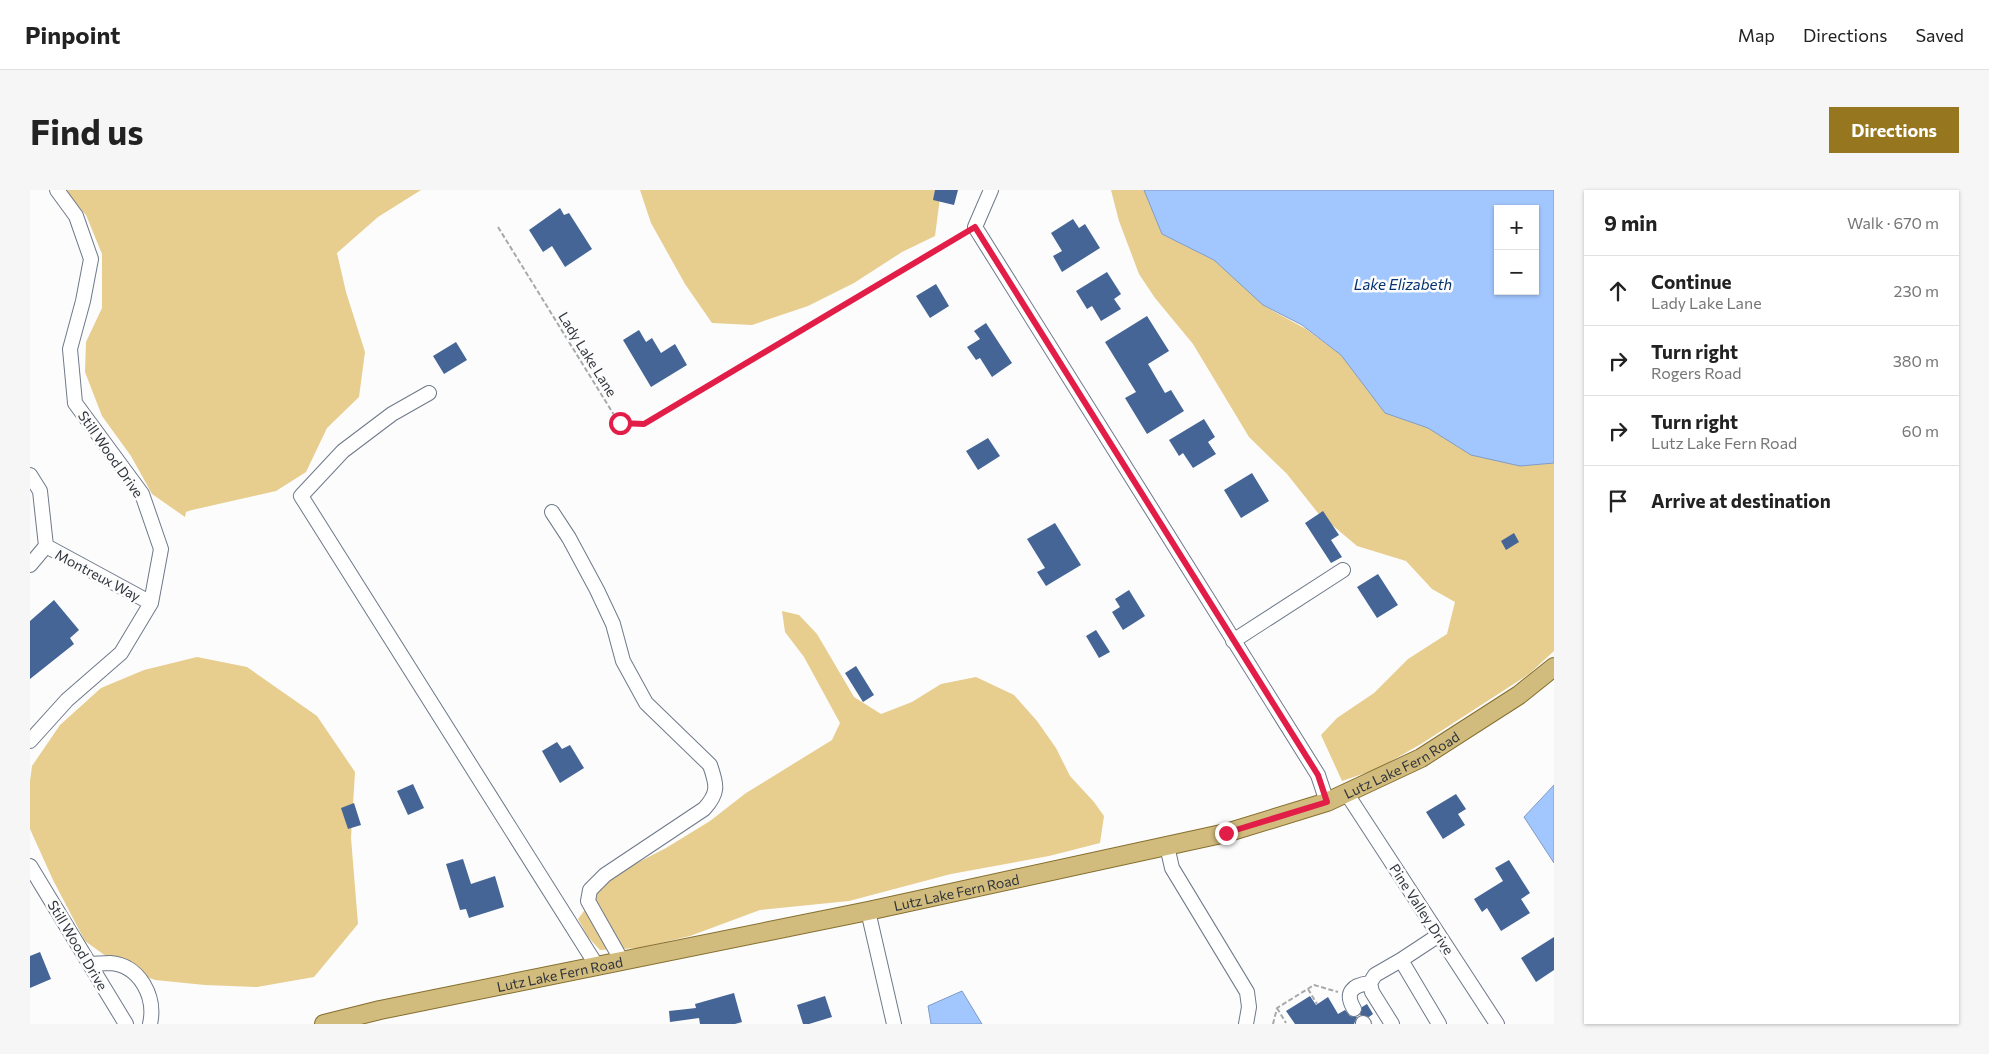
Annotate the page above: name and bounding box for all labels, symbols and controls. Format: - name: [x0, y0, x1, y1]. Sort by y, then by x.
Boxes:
- text: Pinpoint: [25, 20, 120, 49]
- text: Map: [1738, 24, 1775, 46]
- text: Directions: [1803, 24, 1887, 46]
- text: Saved: [1915, 24, 1964, 46]
- button: Directions: [1829, 107, 1959, 153]
- text: Find us: [30, 109, 144, 152]
- map controls: [1494, 205, 1539, 295]
- button: +: [1494, 205, 1539, 250]
- text: 9 min: [1604, 210, 1657, 235]
- text: Walk · 670 m: [1847, 213, 1939, 232]
- button: −: [1494, 250, 1539, 295]
- text: Continue: [1651, 270, 1731, 293]
- water label: Lake Elizabeth: [1354, 275, 1452, 293]
- icon: ahead: [1604, 277, 1632, 305]
- text: 230 m: [1894, 281, 1939, 300]
- text: Lady Lake Lane: [1651, 293, 1762, 312]
- street label: Lady Lake Lane: [555, 308, 621, 400]
- text: Turn right: [1651, 340, 1738, 363]
- icon: right: [1604, 347, 1632, 375]
- text: 380 m: [1893, 351, 1939, 370]
- text: Rogers Road: [1651, 363, 1742, 382]
- street label: Still Wood Drive: [75, 407, 147, 501]
- text: Turn right: [1651, 410, 1738, 433]
- route start: [609, 412, 632, 435]
- icon: right: [1604, 417, 1632, 445]
- text: 60 m: [1902, 421, 1939, 440]
- text: Lutz Lake Fern Road: [1651, 433, 1797, 452]
- icon: arrive: [1604, 487, 1632, 515]
- text: Arrive at destination: [1651, 489, 1831, 512]
- street label: Montreux Way: [52, 545, 144, 605]
- street label: Lutz Lake Fern Road: [1341, 727, 1462, 802]
- route end: [1215, 822, 1238, 845]
- street label: Pine Valley Drive: [1386, 860, 1458, 958]
- street label: Lutz Lake Fern Road: [892, 870, 1021, 914]
- street label: Still Wood Drive: [44, 897, 112, 993]
- street label: Lutz Lake Fern Road: [495, 952, 624, 995]

